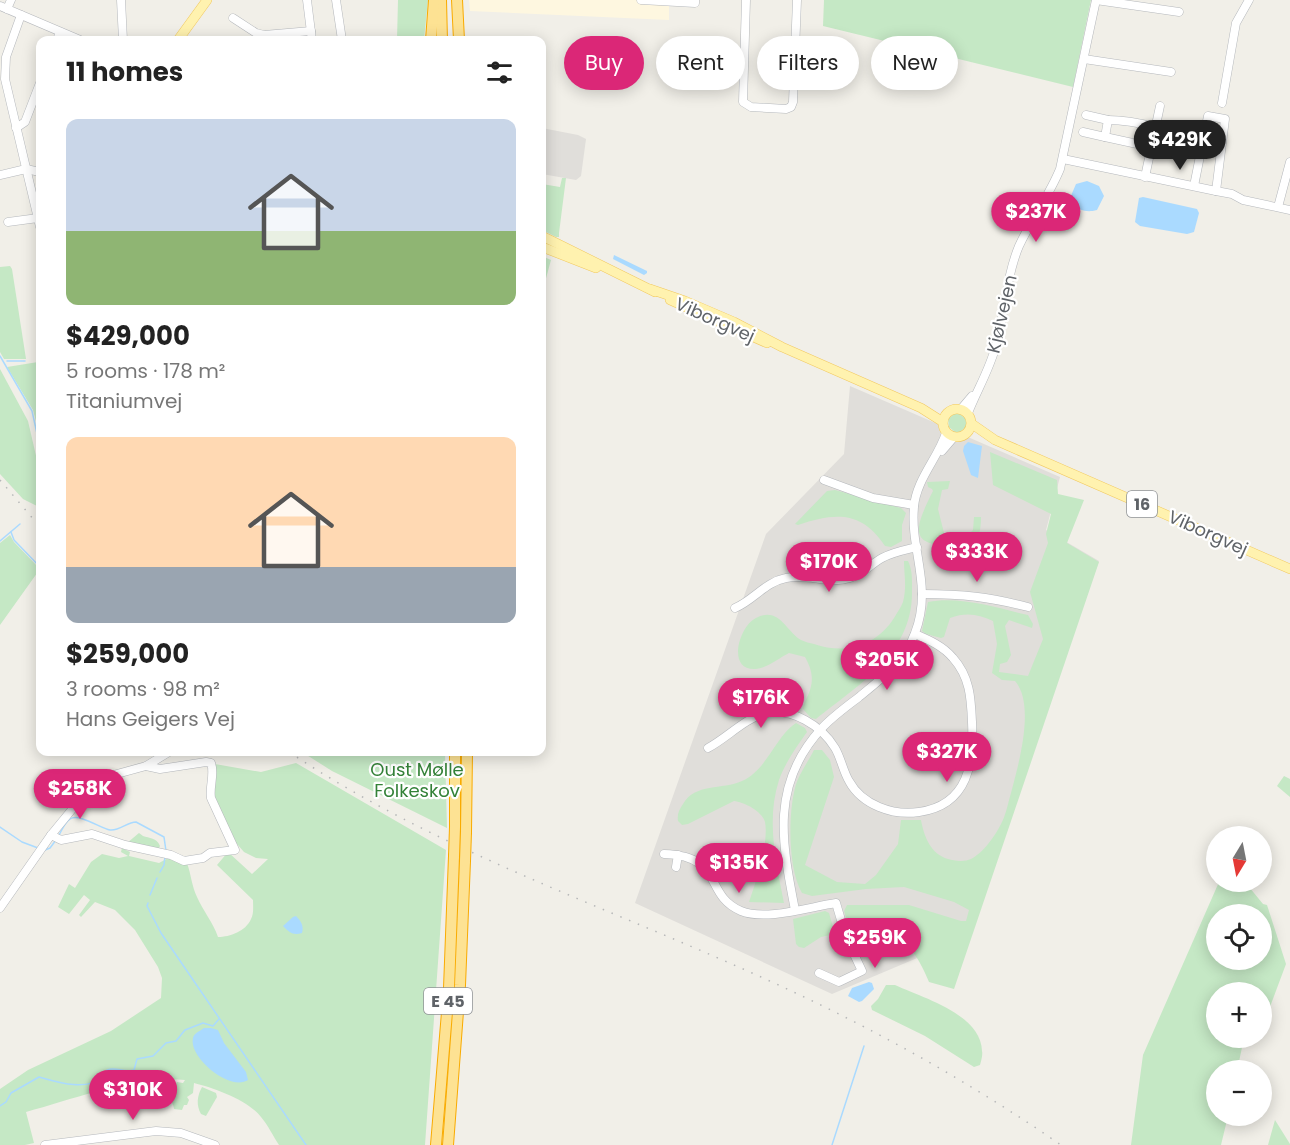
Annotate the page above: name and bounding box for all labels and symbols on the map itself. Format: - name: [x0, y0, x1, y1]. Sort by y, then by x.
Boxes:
- pin: $429K: [1138, 120, 1222, 171]
- pin: $237K: [994, 192, 1078, 243]
- street label: Kjølvejen: [980, 272, 1023, 355]
- street label: Viborgvej: [671, 291, 759, 348]
- road number: 16: [1127, 491, 1157, 517]
- street label: Viborgvej: [1164, 504, 1252, 561]
- pin: $333K: [935, 532, 1019, 583]
- pin: $170K: [787, 542, 871, 593]
- pin: $205K: [845, 640, 929, 691]
- pin: $176K: [719, 678, 803, 729]
- pin: $327K: [905, 732, 989, 783]
- park label: Oust Mølle Folkeskov: [370, 757, 464, 803]
- pin: $258K: [38, 769, 122, 820]
- north arrow: [1206, 826, 1272, 892]
- pin: $135K: [697, 843, 781, 894]
- pin: $259K: [833, 918, 917, 969]
- road number: E 45: [424, 988, 472, 1014]
- pin: $310K: [91, 1070, 175, 1121]

